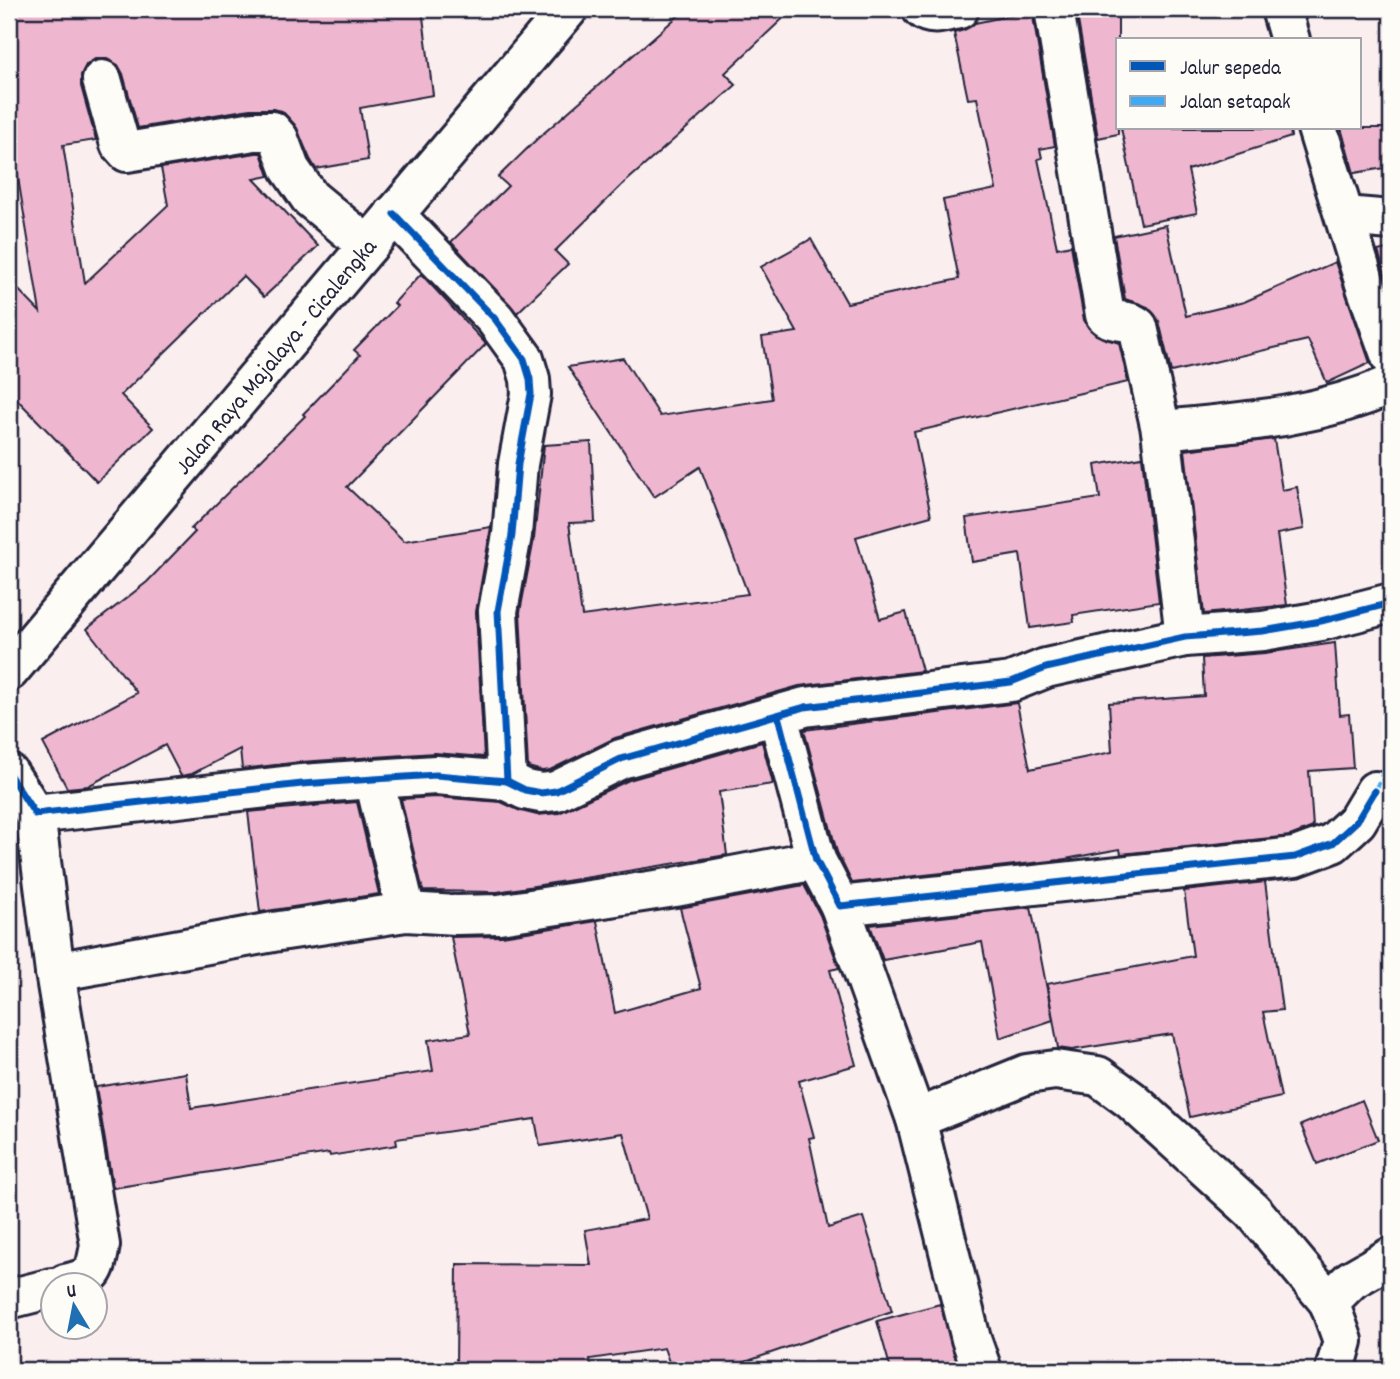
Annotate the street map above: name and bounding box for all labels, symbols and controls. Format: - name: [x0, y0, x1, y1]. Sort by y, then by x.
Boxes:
- legend: [1116, 38, 1362, 130]
- text: Jalur sepeda: [1180, 55, 1282, 85]
- text: Jalan setapak: [1180, 89, 1291, 119]
- street label: Jalan Raya Majalaya - Cicalengka: [168, 232, 387, 483]
- north arrow: [38, 1270, 108, 1340]
- text: U: [65, 1279, 79, 1307]

